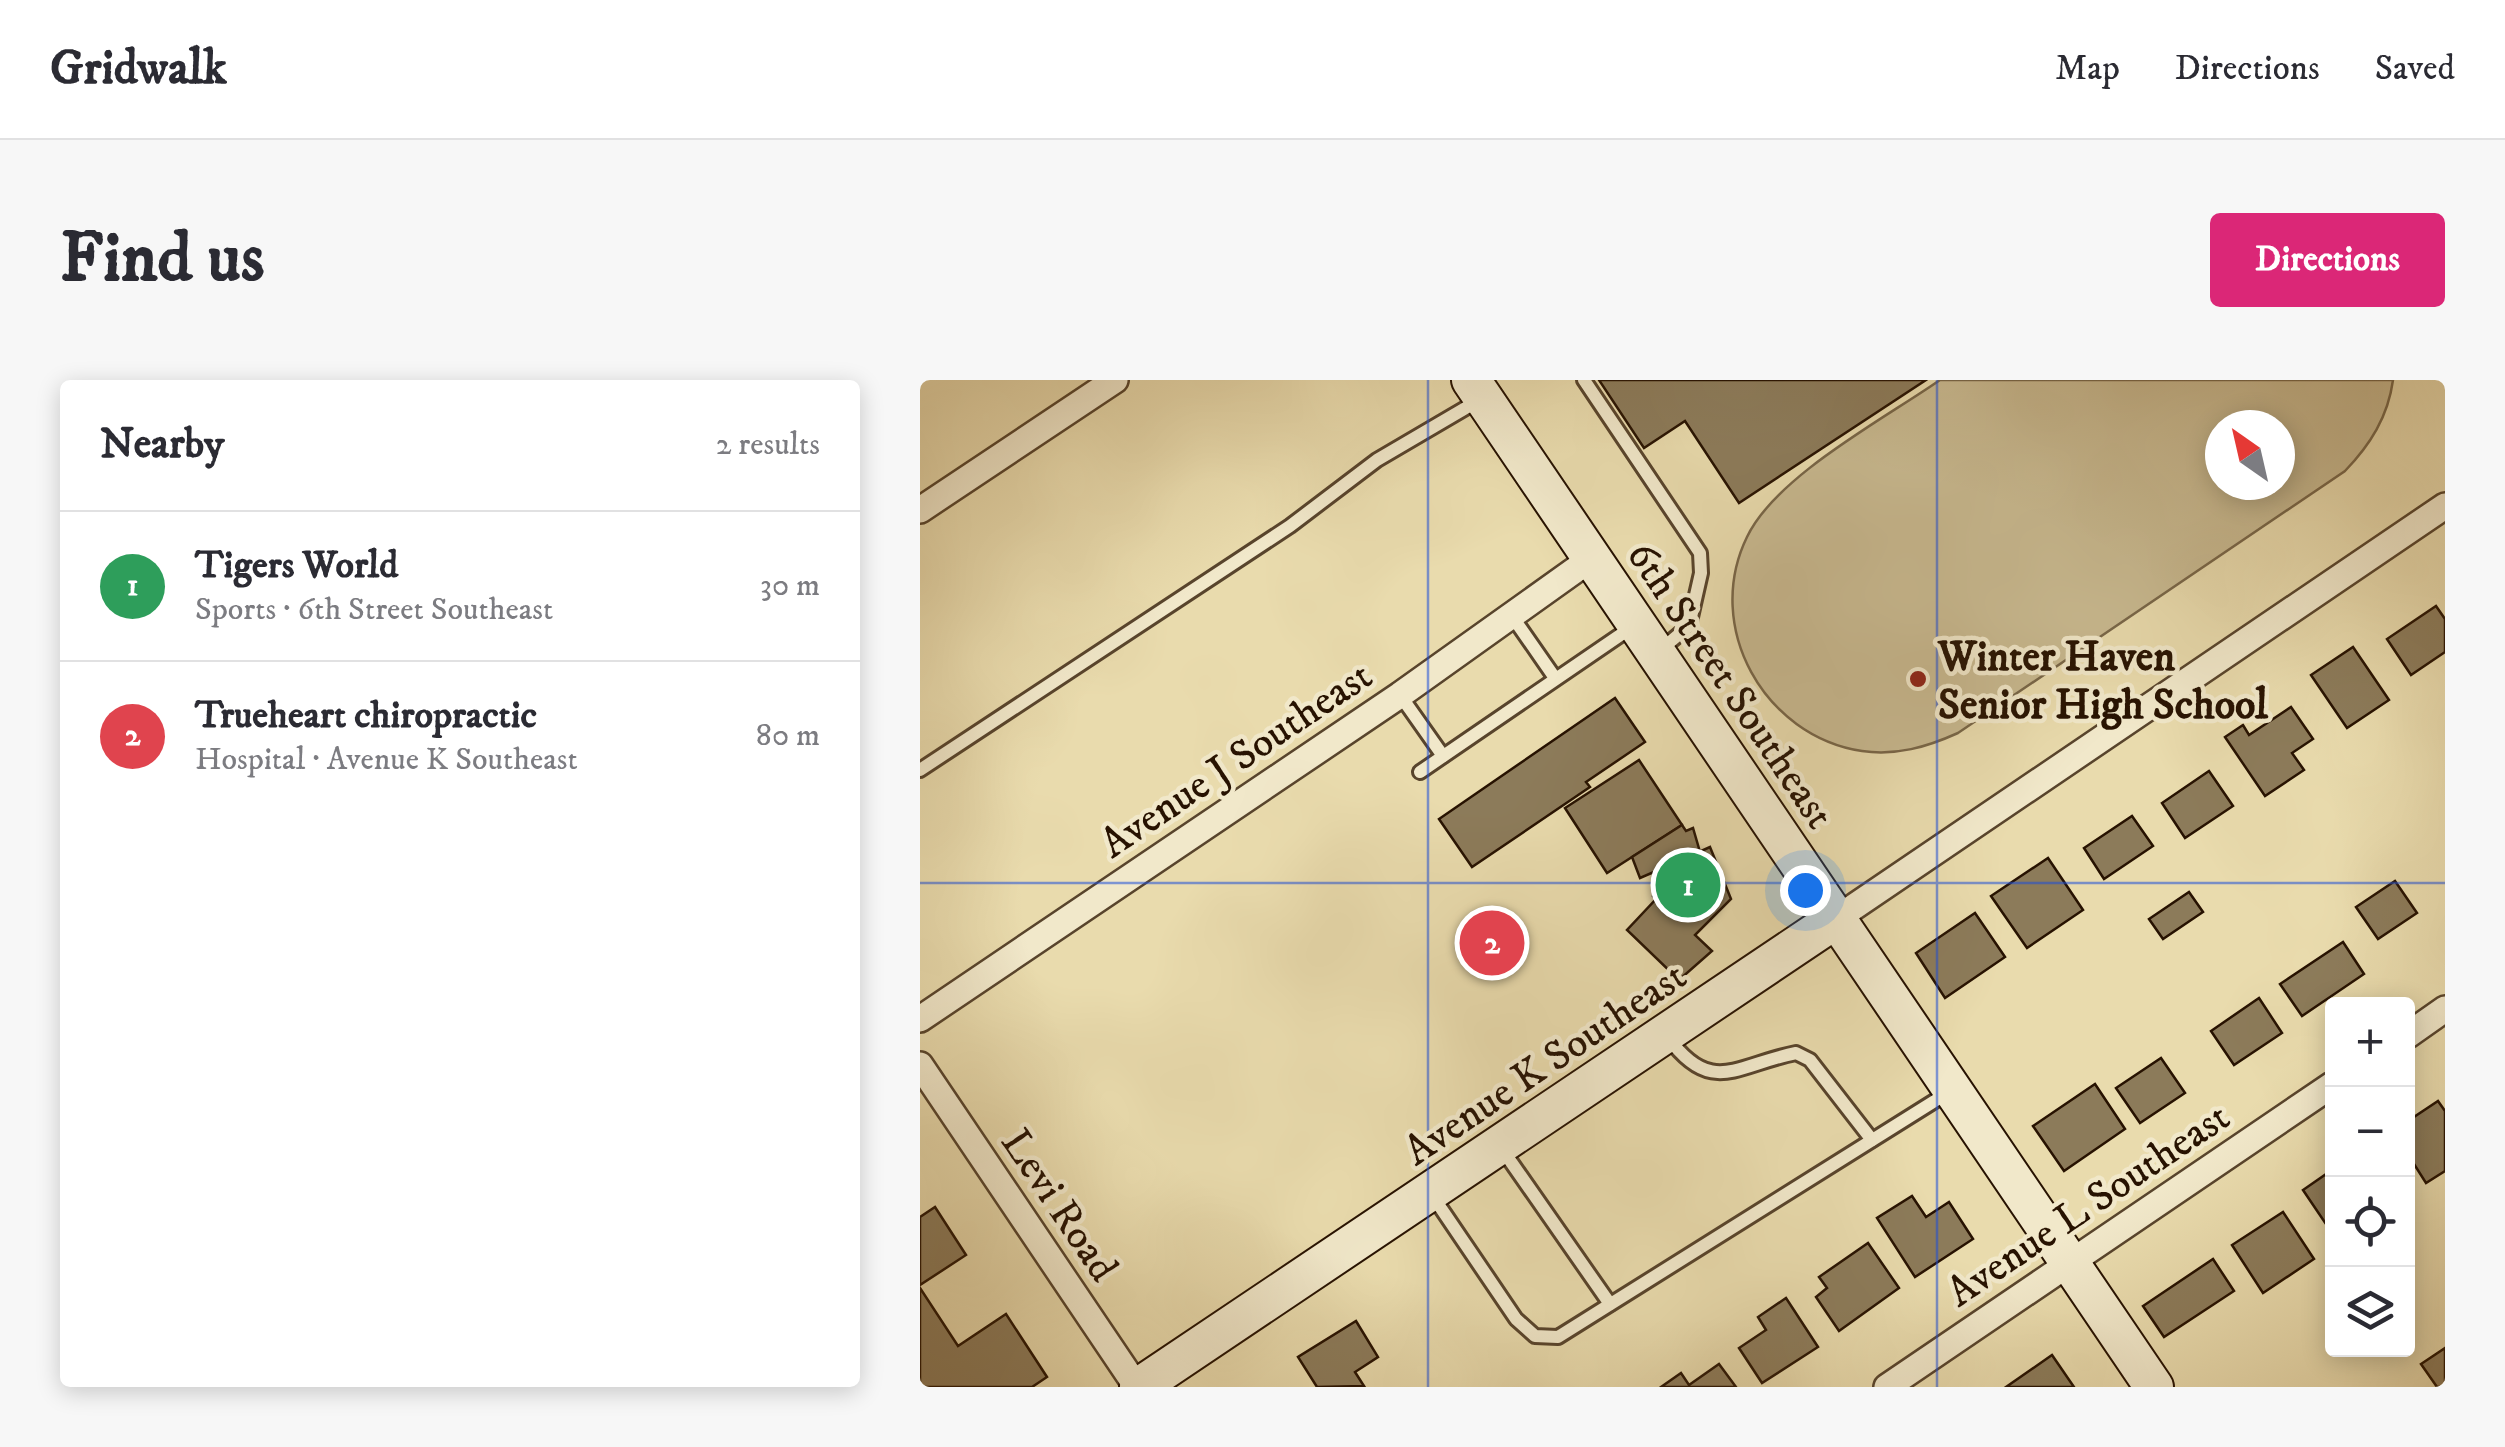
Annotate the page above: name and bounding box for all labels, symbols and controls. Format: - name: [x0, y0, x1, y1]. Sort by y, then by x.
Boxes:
- text: Gridwalk: [50, 39, 227, 99]
- text: Map: [2055, 47, 2120, 91]
- text: Directions: [2175, 47, 2320, 91]
- text: Saved: [2375, 47, 2455, 91]
- button: Directions: [2210, 213, 2445, 307]
- text: Find us: [60, 216, 264, 304]
- north arrow: [2205, 410, 2295, 500]
- text: Nearby: [100, 419, 224, 471]
- text: 2 results: [716, 425, 820, 465]
- street label: 6th Street Southeast: [1614, 532, 1845, 839]
- text: Tigers World: [195, 542, 398, 590]
- text: 1: [127, 566, 138, 606]
- text: 30 m: [760, 566, 820, 606]
- text: Sports · 6th Street Southeast: [195, 590, 553, 630]
- place label: Winter Haven Senior High School: [1937, 632, 2269, 732]
- street label: Avenue J Southeast: [1091, 650, 1383, 871]
- marker: Winter Haven Senior High School: [1907, 668, 1929, 690]
- text: Trueheart chiropractic: [195, 692, 537, 740]
- text: 2: [125, 716, 140, 756]
- text: 80 m: [756, 716, 820, 756]
- text: Hospital · Avenue K Southeast: [195, 740, 578, 780]
- pin: 1: [1656, 848, 1720, 922]
- your location: [1780, 865, 1831, 916]
- pin: 2: [1460, 906, 1524, 980]
- street label: Avenue K Southeast: [1395, 951, 1697, 1178]
- map controls: [2325, 997, 2415, 1357]
- button: +: [2325, 997, 2415, 1087]
- button: −: [2325, 1087, 2415, 1177]
- street label: Avenue L Southeast: [1937, 1092, 2240, 1319]
- street label: Levi Road: [989, 1119, 1128, 1292]
- button: locate: [2325, 1177, 2415, 1267]
- button: layers: [2325, 1267, 2415, 1357]

